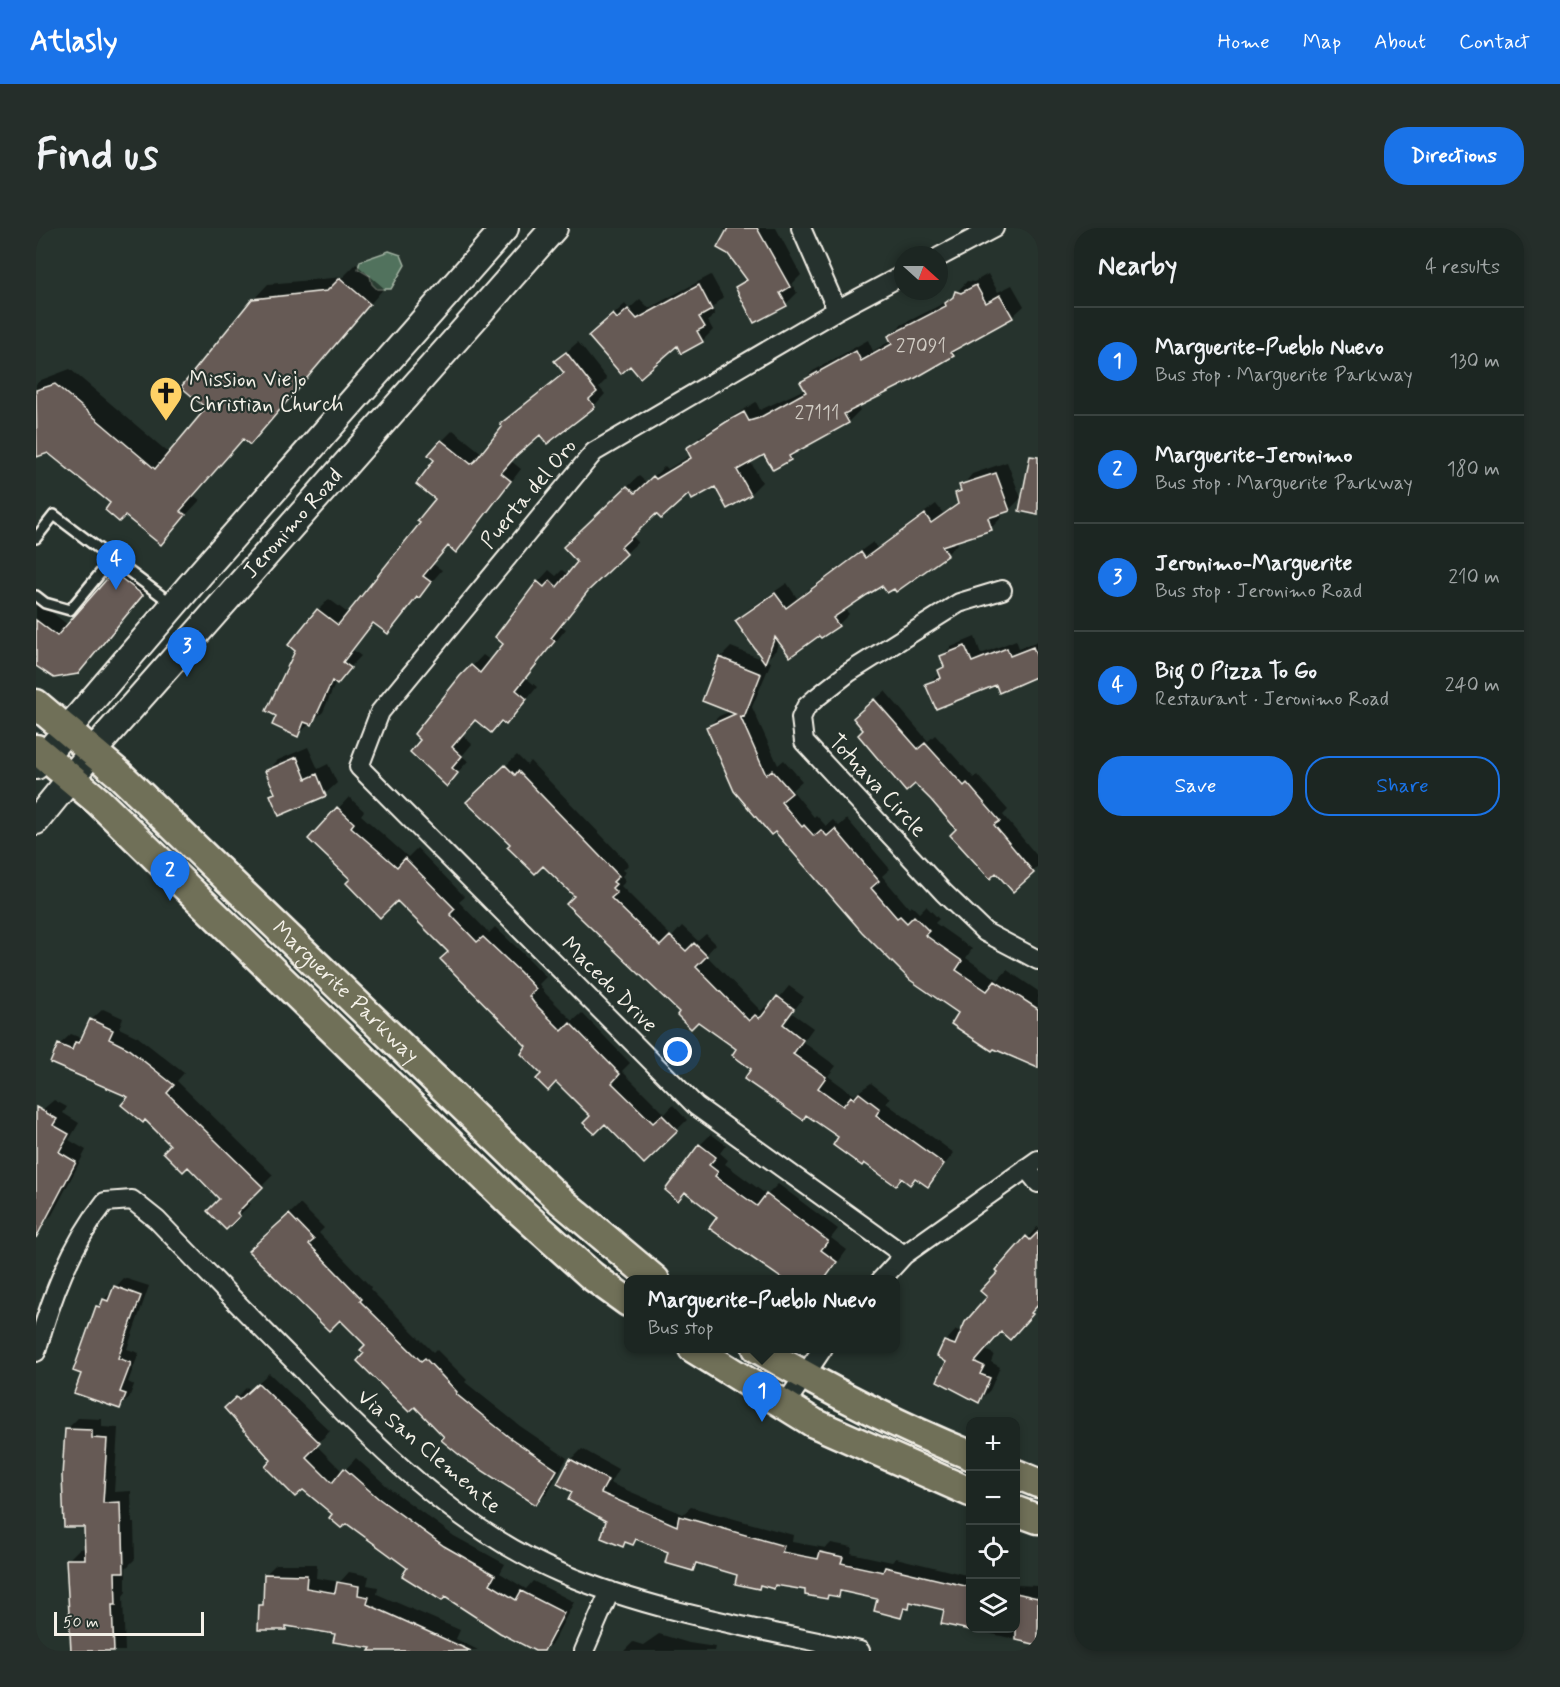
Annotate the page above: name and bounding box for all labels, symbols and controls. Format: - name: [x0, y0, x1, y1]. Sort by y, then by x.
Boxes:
- text: Atlasly: [30, 24, 118, 61]
- text: Home: [1218, 28, 1270, 56]
- text: Map: [1303, 28, 1341, 56]
- text: About: [1374, 28, 1426, 56]
- text: Contact: [1459, 28, 1530, 56]
- button: Directions: [1384, 127, 1524, 185]
- text: Find us: [36, 129, 158, 184]
- north arrow: [894, 246, 948, 300]
- text: Nearby: [1098, 250, 1177, 284]
- text: 4 results: [1425, 254, 1500, 281]
- house number: 27091: [896, 333, 946, 360]
- text: Marguerite-Pueblo Nuevo: [1155, 334, 1384, 362]
- text: 1: [1113, 348, 1122, 375]
- text: 130 m: [1449, 348, 1500, 375]
- text: Bus stop · Marguerite Parkway: [1155, 362, 1413, 389]
- place label: Mission Viejo Christian Church: [189, 366, 344, 419]
- church icon: Mission Viejo Christian Church: [148, 375, 184, 422]
- house number: 27111: [794, 400, 840, 427]
- street label: Puerta del Oro: [475, 433, 583, 555]
- text: Marguerite-Jeronimo: [1155, 442, 1352, 470]
- text: 2: [1113, 456, 1122, 483]
- text: 180 m: [1447, 456, 1500, 483]
- street label: Jeronimo Road: [237, 463, 349, 585]
- text: Bus stop · Marguerite Parkway: [1155, 470, 1413, 497]
- pin: 4: [96, 540, 136, 590]
- text: Jeronimo-Marguerite: [1155, 550, 1352, 578]
- text: 3: [1113, 564, 1122, 591]
- text: 210 m: [1448, 564, 1500, 591]
- text: Bus stop · Jeronimo Road: [1155, 578, 1362, 605]
- pin: 3: [168, 628, 206, 677]
- text: Big O Pizza To Go: [1155, 658, 1317, 686]
- text: 4: [1112, 672, 1123, 699]
- text: 240 m: [1445, 672, 1500, 699]
- text: Restaurant · Jeronimo Road: [1155, 686, 1389, 713]
- street label: Totuava Circle: [822, 728, 932, 844]
- button: Save: [1098, 756, 1293, 816]
- button: Share: [1305, 756, 1500, 816]
- pin: 2: [150, 852, 190, 901]
- street label: Marguerite Parkway: [266, 915, 425, 1070]
- street label: Macedo Drive: [555, 931, 663, 1039]
- your location: [663, 1037, 692, 1066]
- popup: [624, 1275, 900, 1353]
- text: Marguerite-Pueblo Nuevo: [648, 1287, 876, 1315]
- text: Bus stop: [648, 1315, 714, 1342]
- pin: 1: [742, 1372, 782, 1422]
- street label: Via San Clemente: [351, 1383, 507, 1521]
- map controls: [966, 1417, 1020, 1633]
- button: +: [966, 1417, 1020, 1471]
- button: −: [966, 1471, 1020, 1525]
- button: locate: [966, 1525, 1020, 1579]
- button: layers: [966, 1579, 1020, 1633]
- scale bar: [54, 1609, 204, 1636]
- text: 50 m: [63, 1612, 99, 1633]

